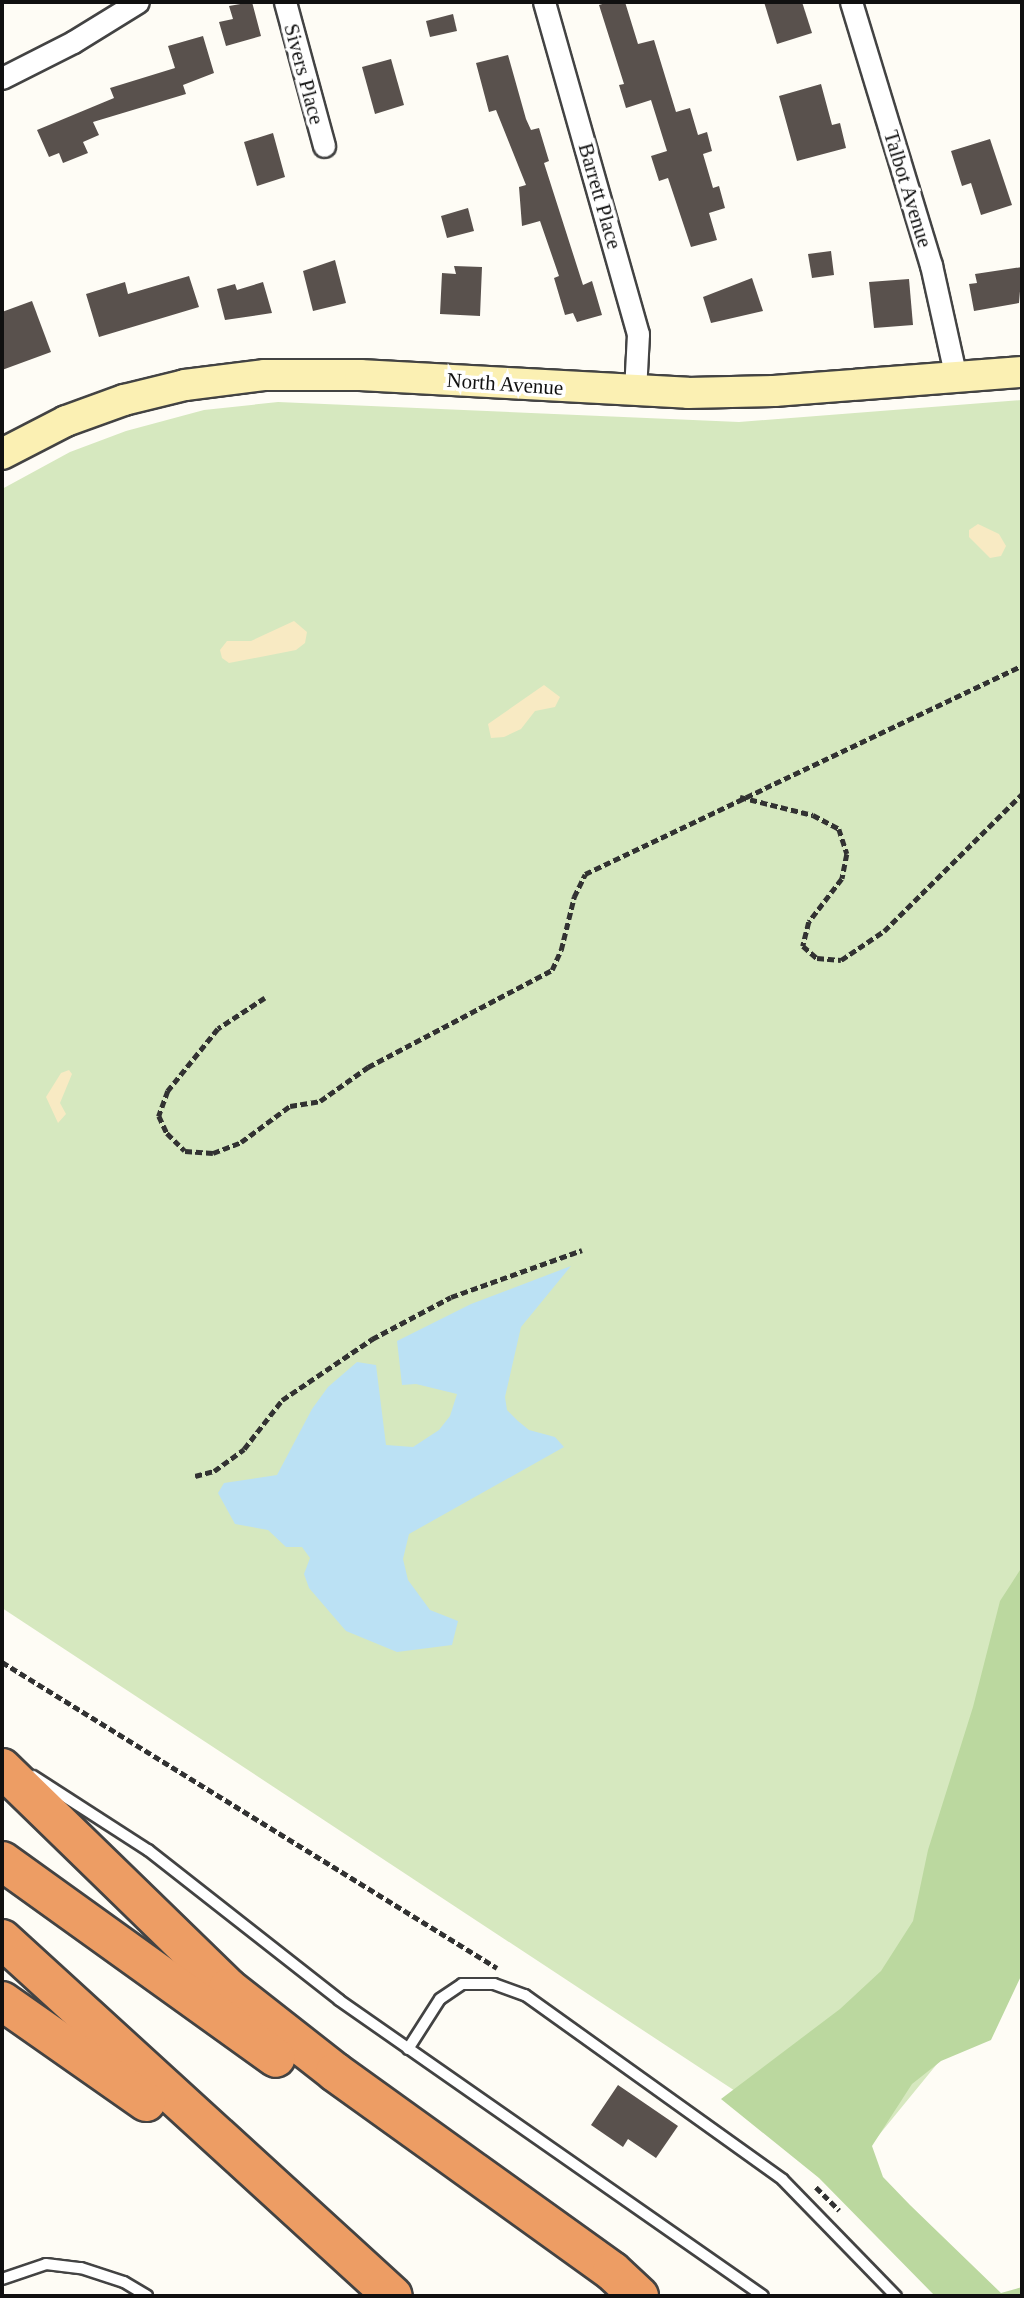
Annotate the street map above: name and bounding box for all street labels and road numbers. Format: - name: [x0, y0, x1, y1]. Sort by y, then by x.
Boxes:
- street label: Sivers Place: [278, 21, 330, 127]
- street label: Talbot Avenue: [878, 127, 938, 251]
- street label: Barrett Place: [573, 140, 627, 252]
- street label: North Avenue: [445, 367, 565, 401]

